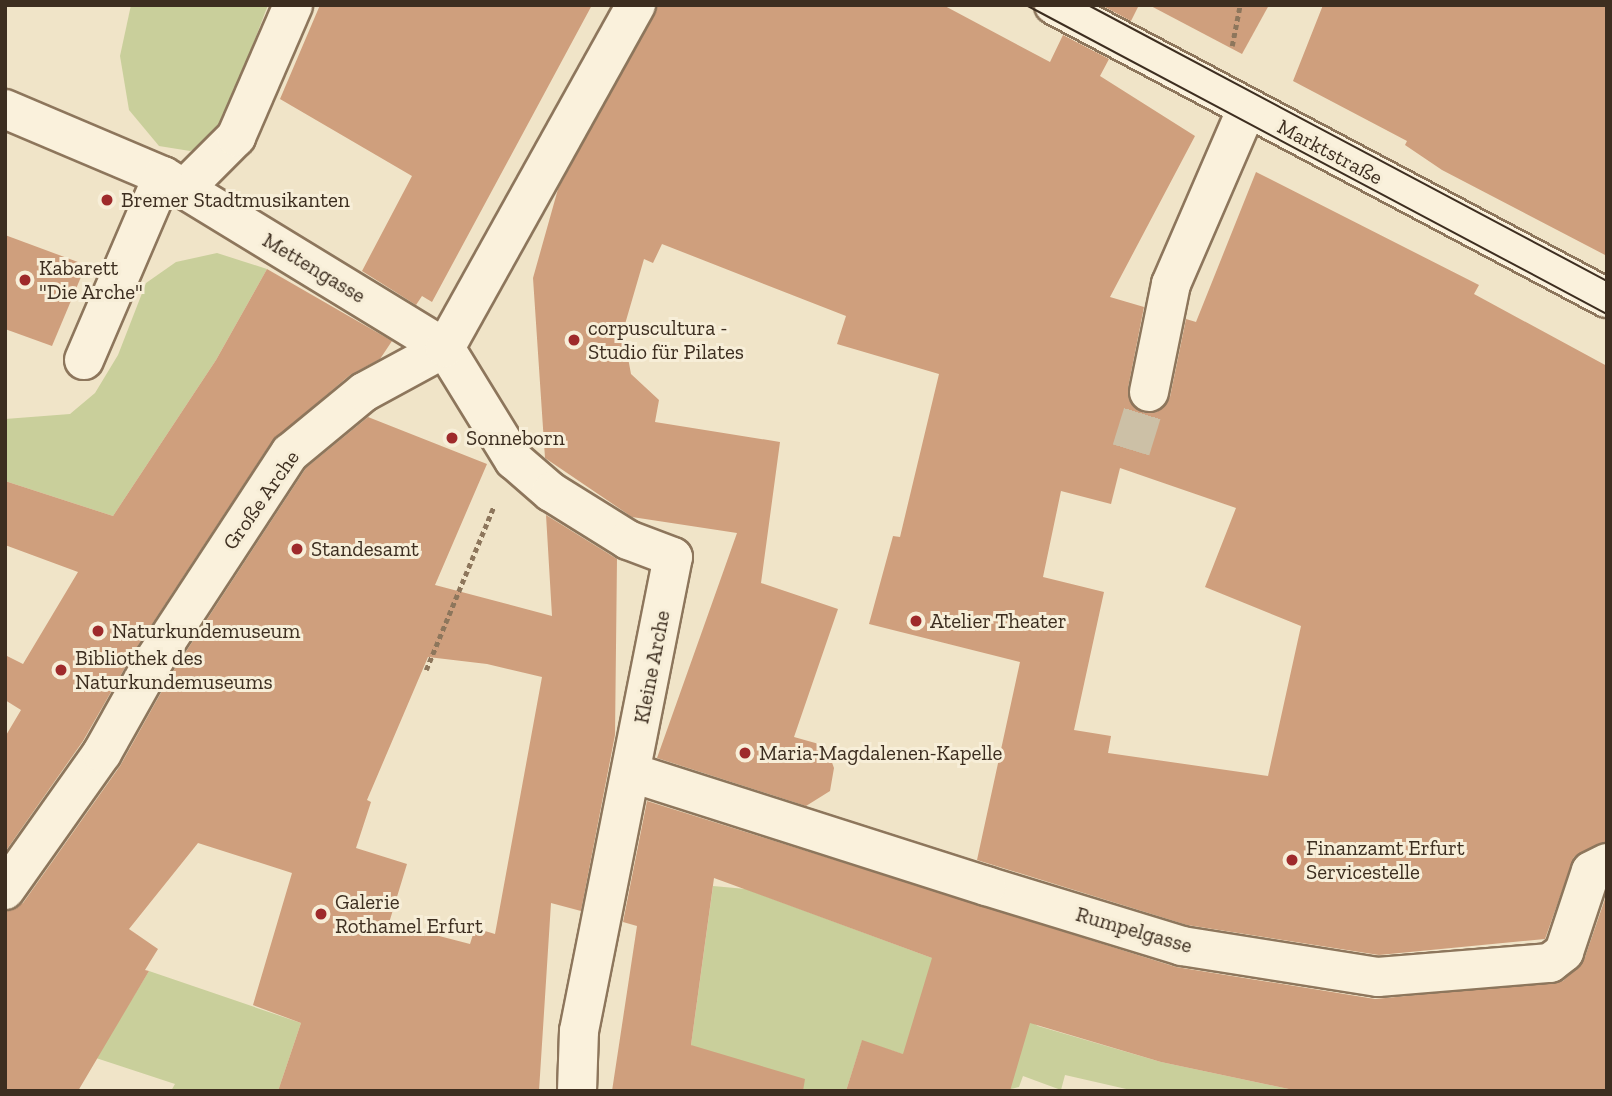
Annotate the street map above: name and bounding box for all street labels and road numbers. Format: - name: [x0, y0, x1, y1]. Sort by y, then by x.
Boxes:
- street label: Marktstraße: [1273, 114, 1387, 190]
- street label: Mettengasse: [258, 228, 370, 308]
- street label: Große Arche: [217, 445, 305, 555]
- street label: Kleine Arche: [629, 608, 675, 726]
- street label: Rumpelgasse: [1073, 901, 1195, 959]

